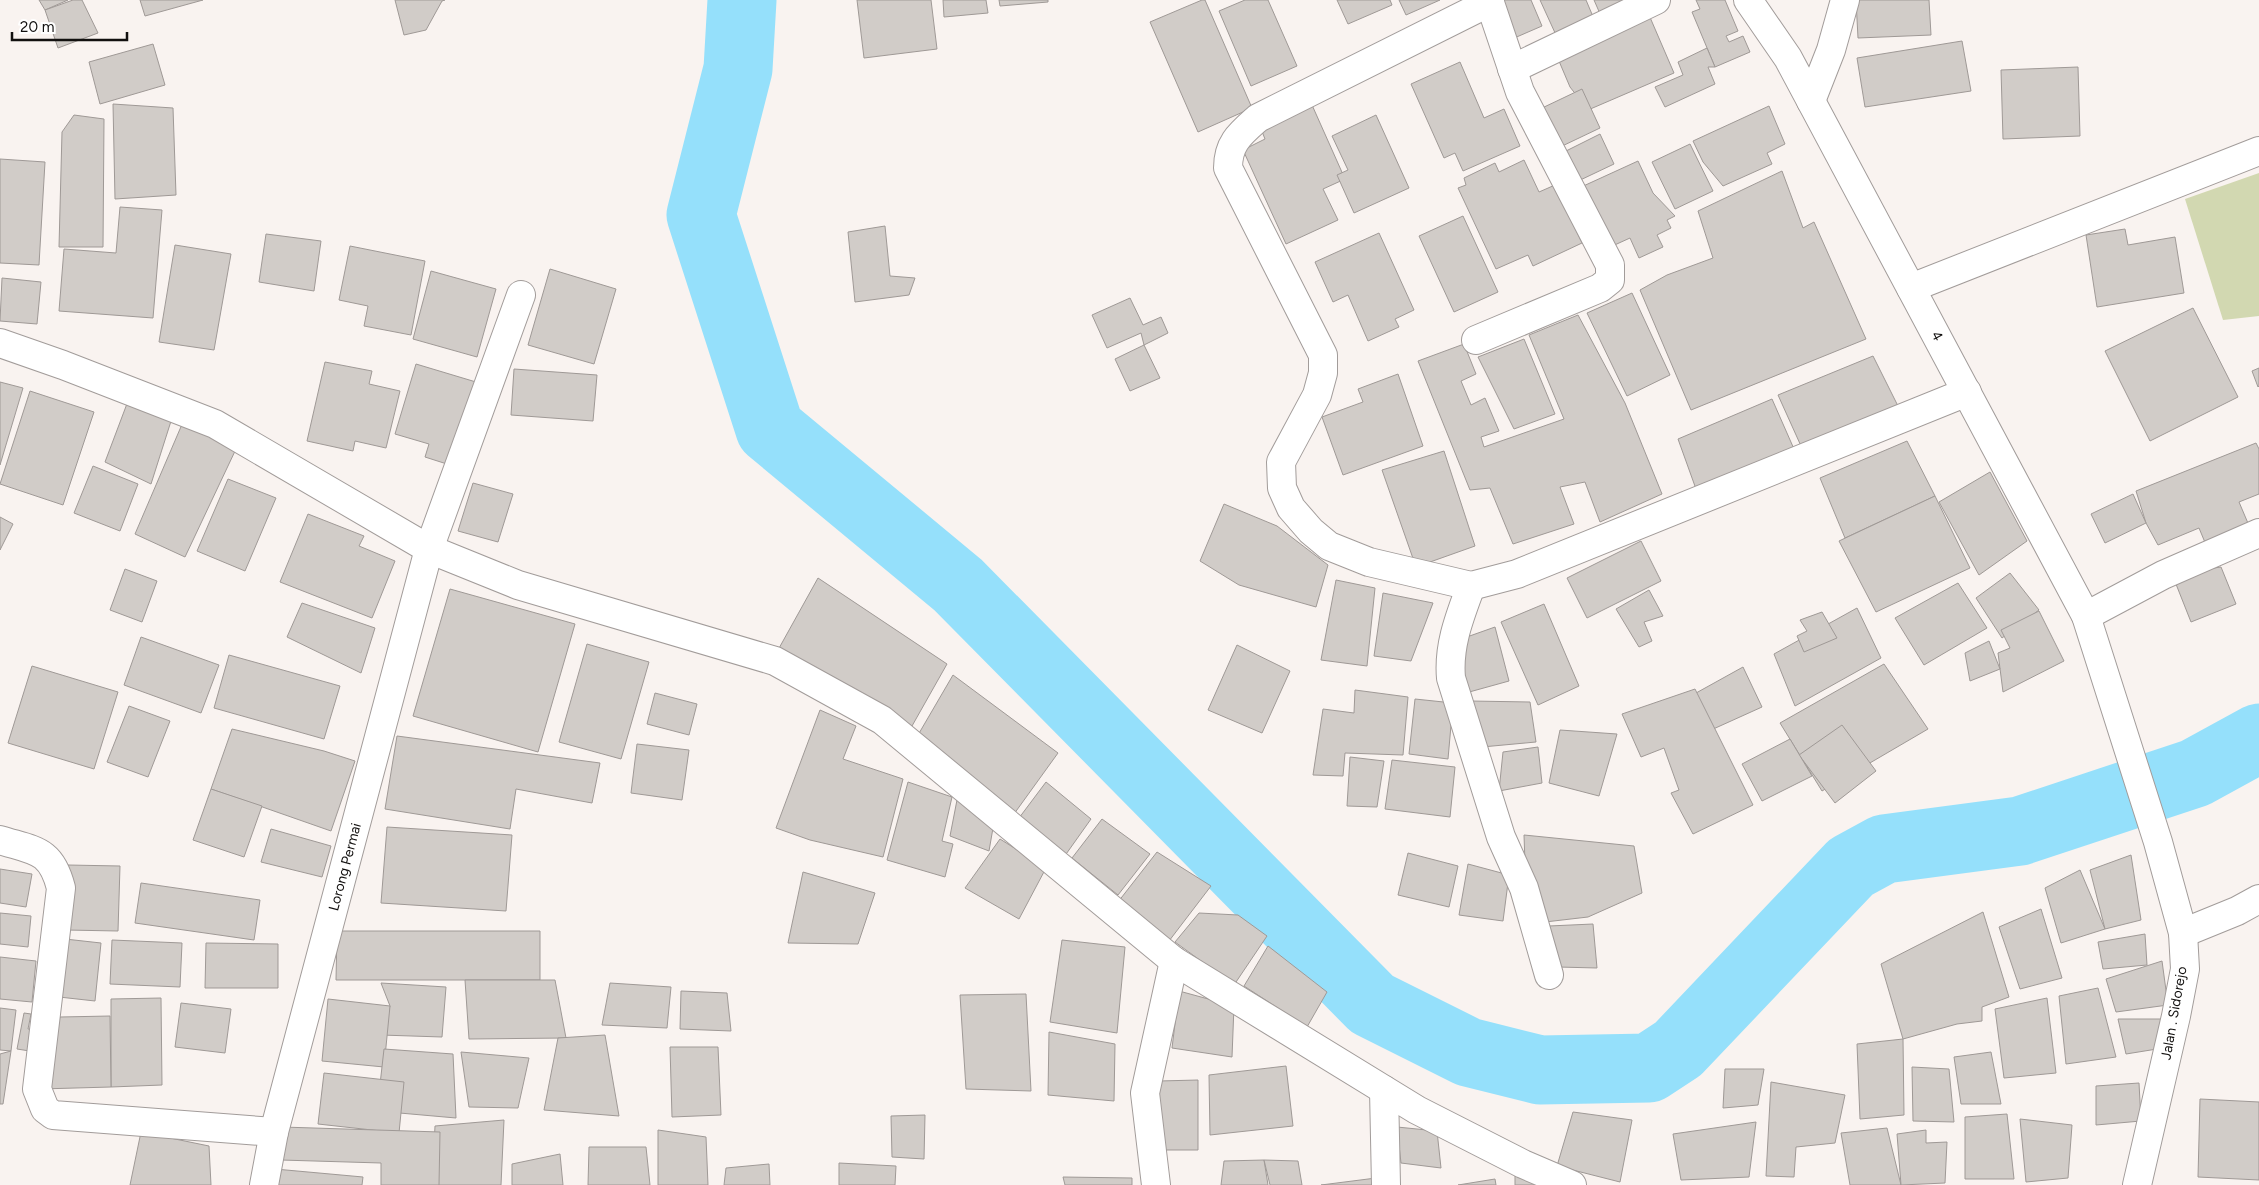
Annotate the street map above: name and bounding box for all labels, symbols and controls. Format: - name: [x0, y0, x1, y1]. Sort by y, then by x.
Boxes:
- scale bar: [12, 10, 128, 42]
- text: 20 m: [20, 18, 54, 36]
- street label: 4: [1927, 328, 1947, 344]
- street label: Lorong Permai: [325, 821, 365, 913]
- street label: Jalan . Sidorejo: [2157, 965, 2191, 1061]

